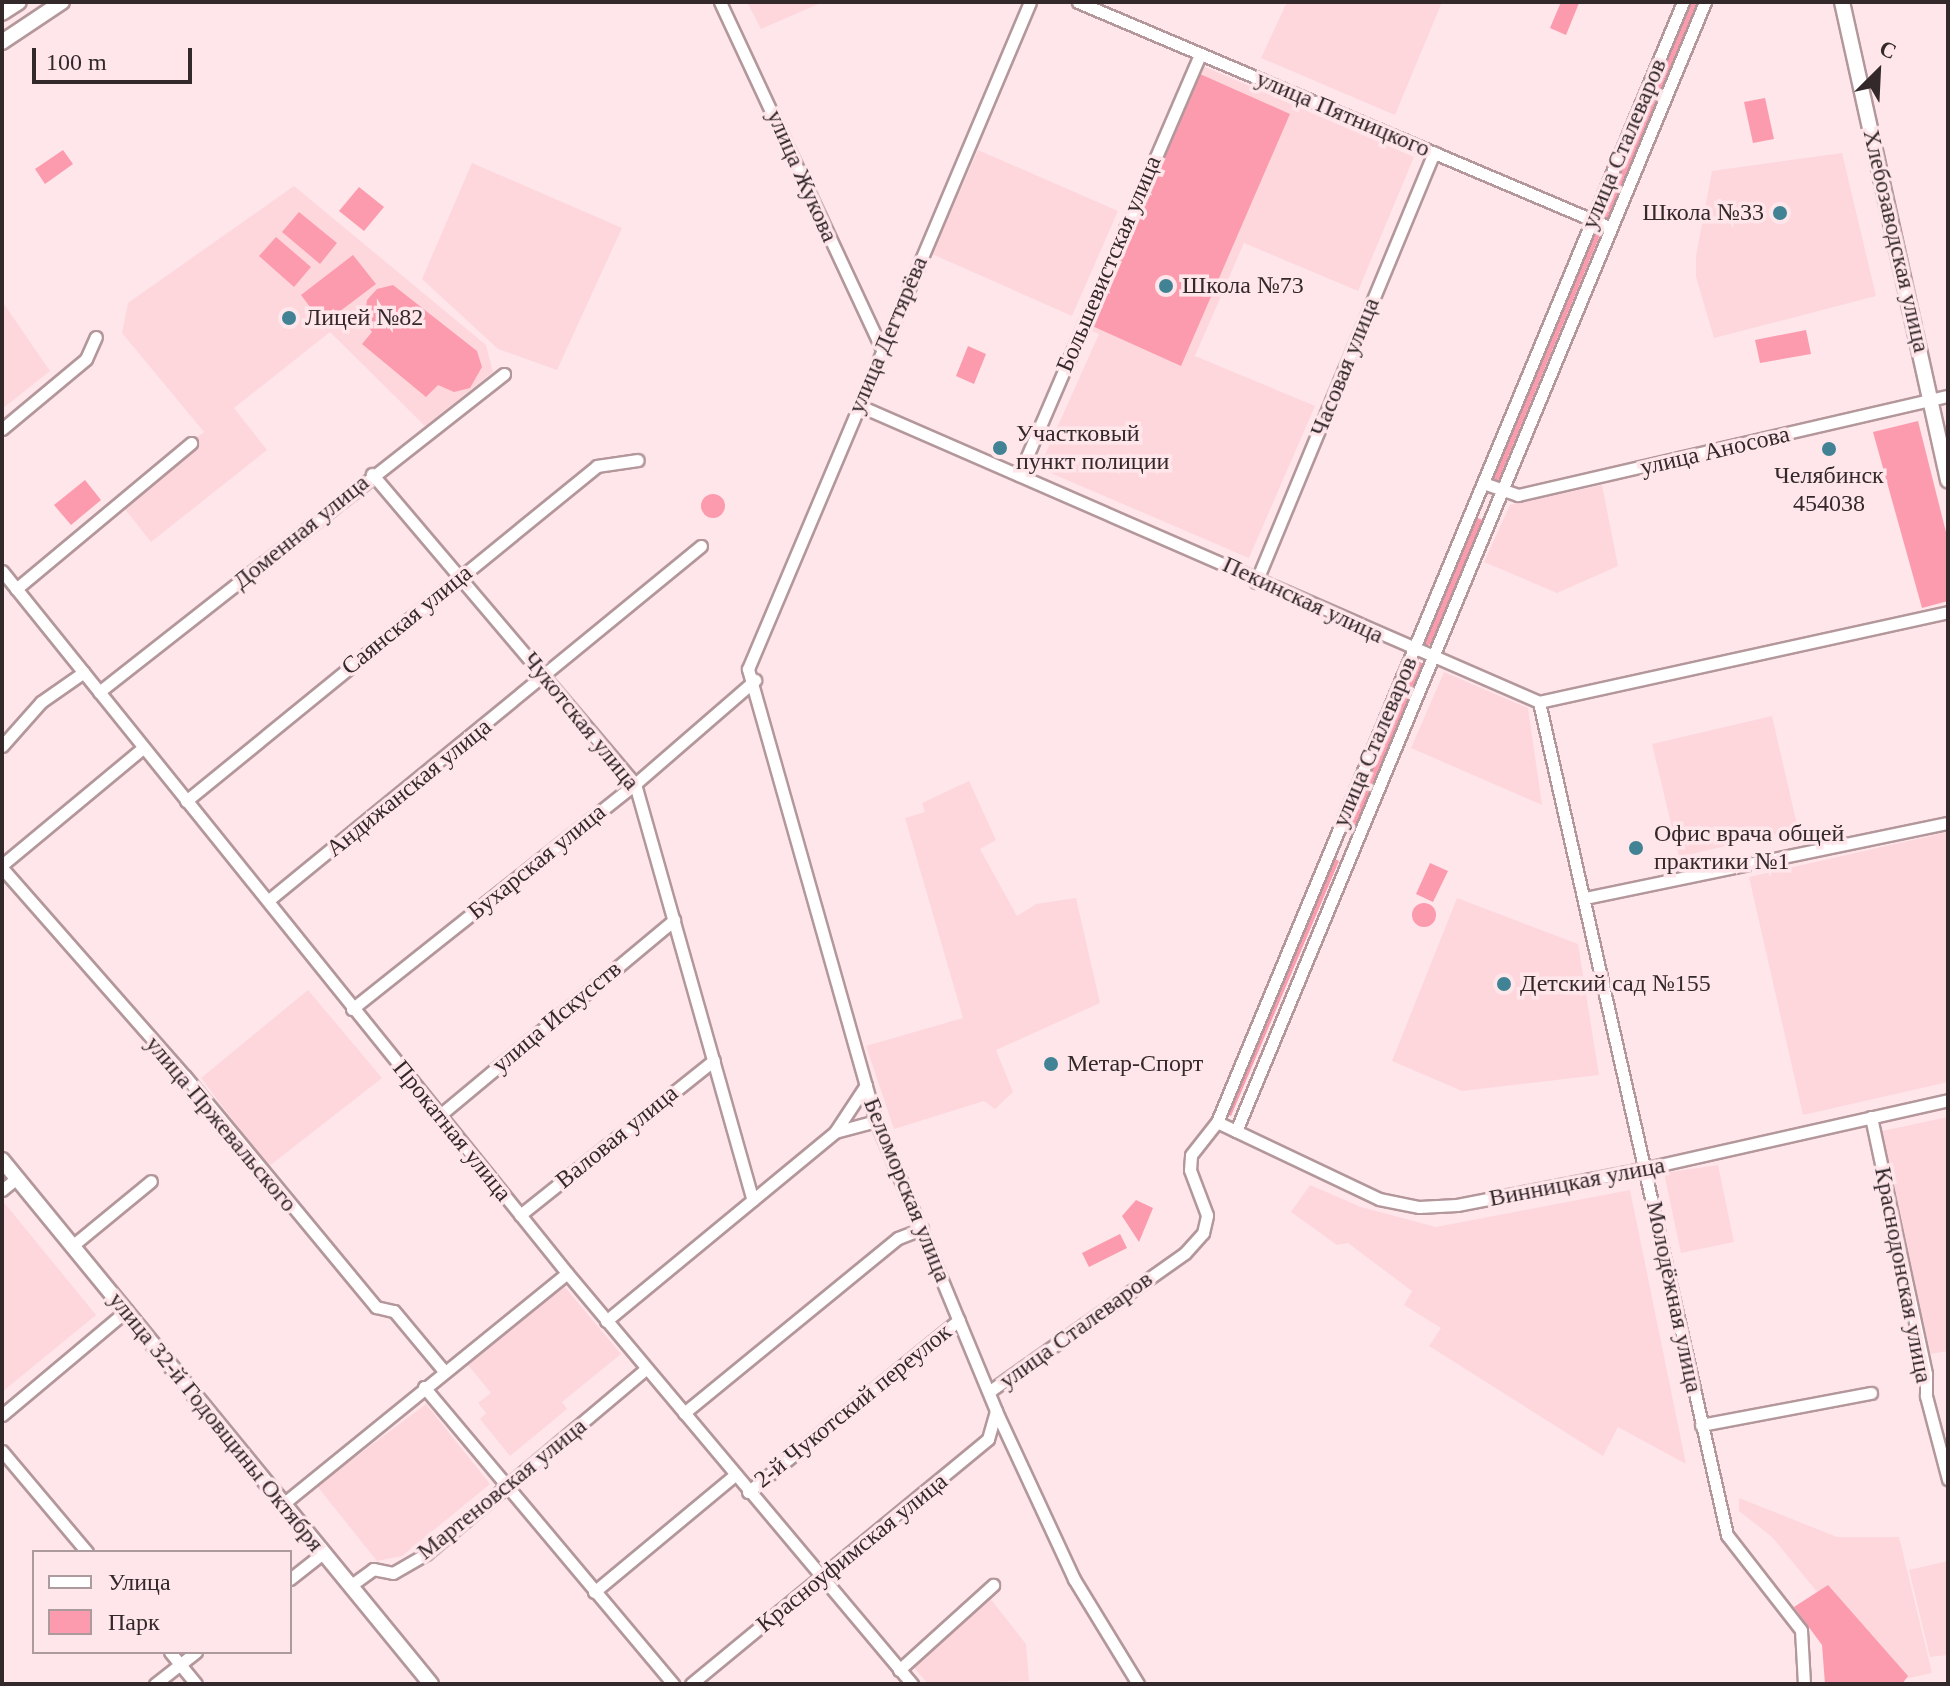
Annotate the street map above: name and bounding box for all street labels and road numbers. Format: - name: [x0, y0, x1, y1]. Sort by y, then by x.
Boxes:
- street label: улица Сталеваров: [1575, 55, 1673, 233]
- street label: улица Пятницкого: [1252, 64, 1434, 164]
- street label: улица Жукова: [760, 105, 844, 247]
- street label: Хлебозаводская улица: [1856, 127, 1936, 355]
- street label: Большевистская улица: [1050, 152, 1168, 376]
- street label: улица Дегтярёва: [842, 252, 934, 418]
- street label: Часовая улица: [1304, 294, 1386, 440]
- street label: улица Аносова: [1638, 420, 1792, 482]
- street label: Доменная улица: [227, 468, 375, 596]
- street label: Пекинская улица: [1218, 550, 1388, 650]
- street label: Саянская улица: [336, 559, 478, 681]
- street label: Чукотская улица: [517, 646, 645, 796]
- street label: улица Сталеваров: [1326, 653, 1424, 831]
- street label: Андижанская улица: [321, 713, 497, 863]
- street label: Бухарская улица: [462, 798, 612, 926]
- street label: улица Искусств: [487, 955, 627, 1079]
- street label: улица Пржевальского: [139, 1030, 303, 1218]
- street label: Прокатная улица: [386, 1055, 518, 1207]
- street label: Валовая улица: [550, 1079, 684, 1195]
- street label: Беломорская улица: [857, 1094, 957, 1286]
- street label: Винницкая улица: [1487, 1151, 1667, 1213]
- street label: Краснодонская улица: [1868, 1165, 1938, 1385]
- street label: Молодёжная улица: [1640, 1199, 1708, 1395]
- street label: улица Сталеваров: [994, 1265, 1158, 1395]
- street label: улица 32-й Годовщины Октября: [102, 1286, 330, 1558]
- street label: 2-й Чукотский переулок: [749, 1318, 957, 1494]
- street label: Мартеновская улица: [411, 1412, 593, 1566]
- street label: Красноуфимская улица: [751, 1467, 953, 1639]

